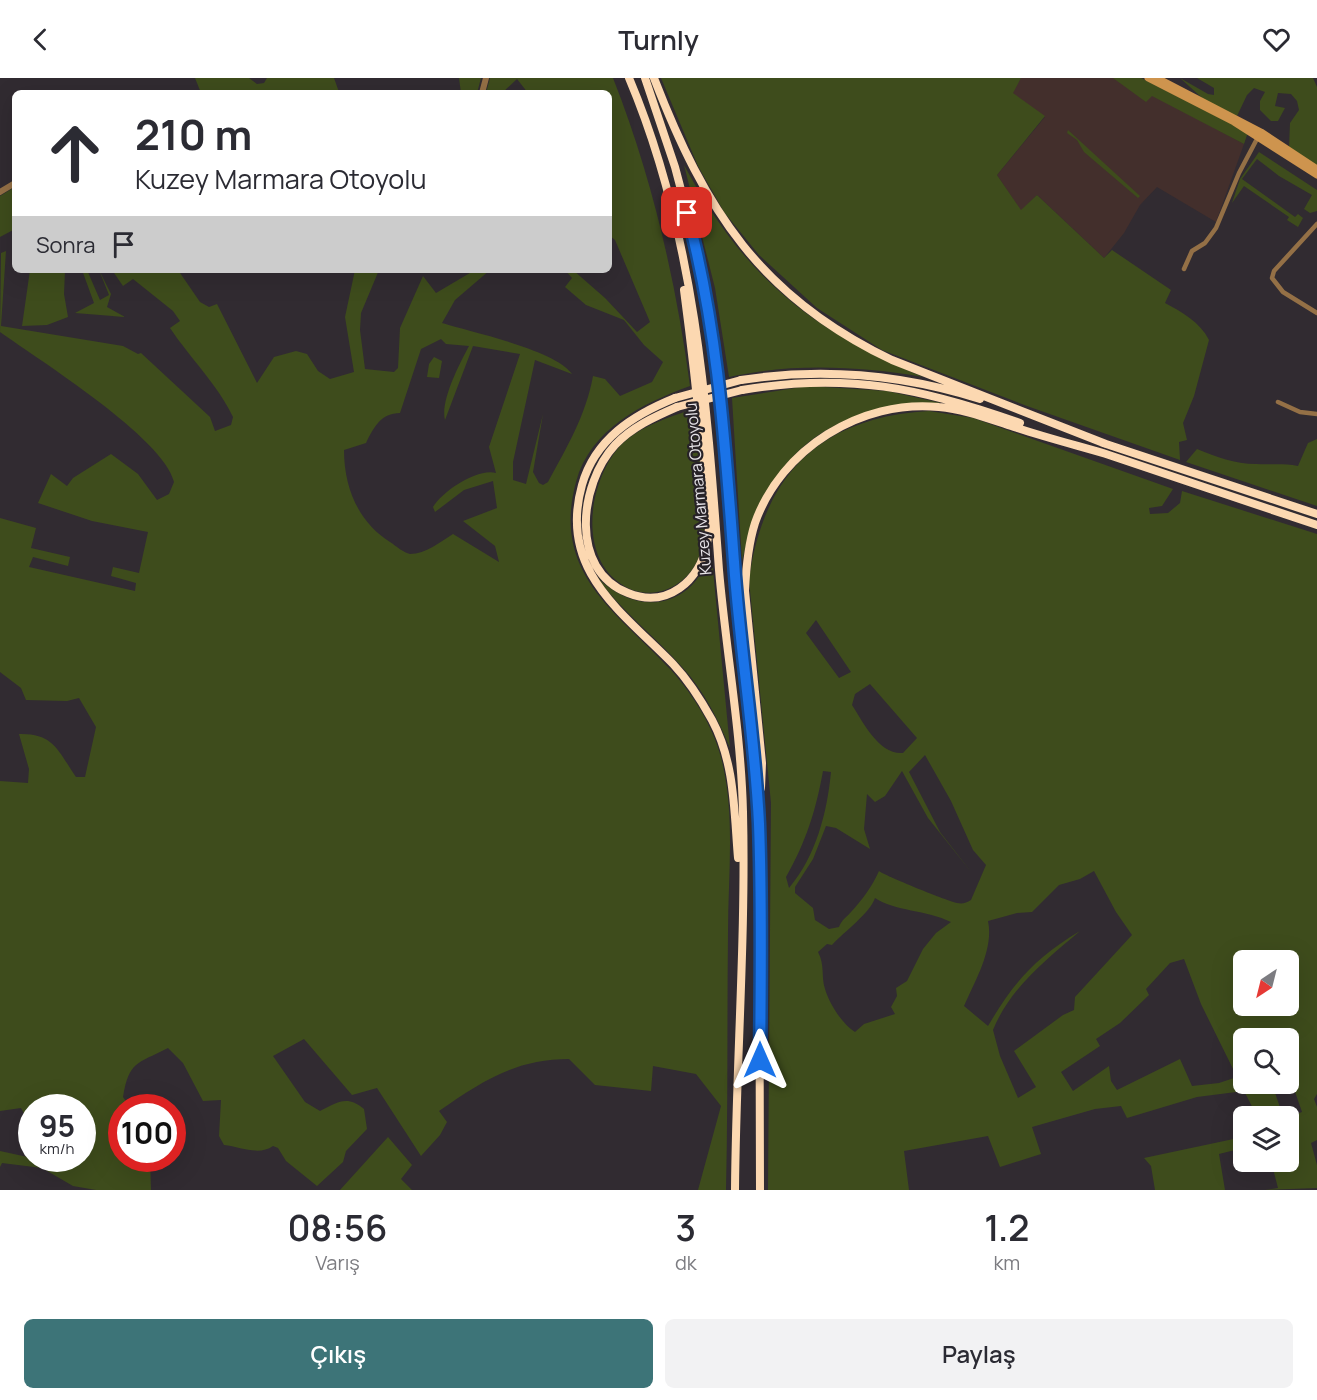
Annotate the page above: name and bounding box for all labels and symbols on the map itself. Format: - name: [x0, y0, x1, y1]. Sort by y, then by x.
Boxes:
- pin: [661, 187, 712, 238]
- street label: Kuzey Marmara Otoyolu: [680, 402, 716, 576]
- north arrow: [1233, 950, 1299, 1016]
- position arrow: [728, 1028, 792, 1092]
- speed limit sign: 100: [108, 1094, 186, 1172]

